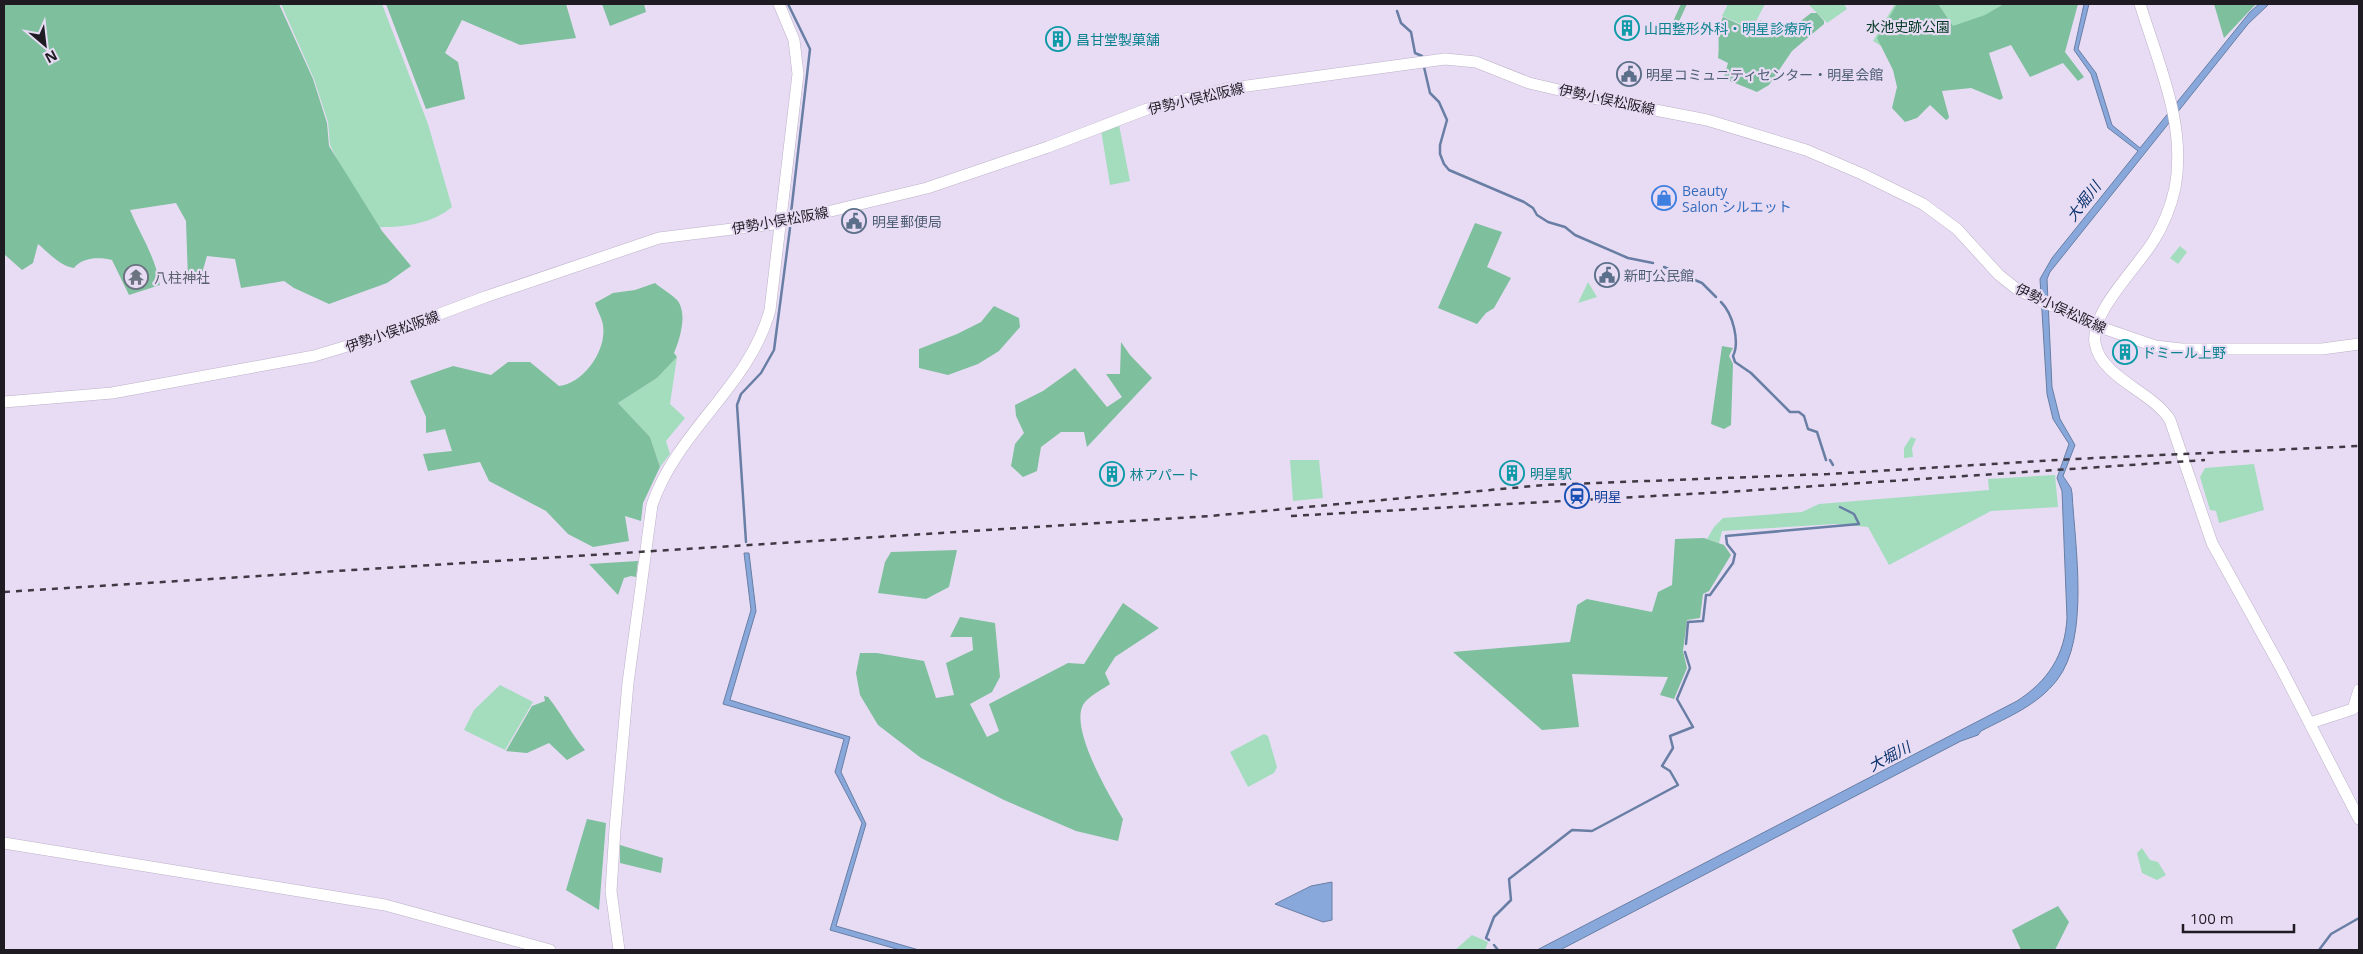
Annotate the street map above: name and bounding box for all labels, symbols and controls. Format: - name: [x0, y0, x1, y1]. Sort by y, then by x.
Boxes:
- building icon: 山田整形外科・明星診療所: [1614, 15, 1640, 41]
- park label: 水池史跡公園: [1866, 17, 1950, 36]
- place label: 山田整形外科・明星診療所: [1644, 19, 1812, 38]
- north arrow: [20, 20, 70, 70]
- building icon: 昌甘堂製菓舗: [1045, 26, 1071, 52]
- place label: 昌甘堂製菓舗: [1076, 30, 1160, 49]
- text: N: [42, 46, 61, 68]
- public building icon: 明星コミュニティセンター・明星会館: [1616, 61, 1642, 87]
- place label: 明星コミュニティセンター・明星会館: [1646, 65, 1883, 84]
- street label: 伊勢小俣松阪線: [1146, 78, 1246, 118]
- street label: 伊勢小俣松阪線: [1557, 80, 1657, 118]
- water label: 大堀川: [2061, 176, 2106, 225]
- place label: Beauty Salon シルエット: [1682, 181, 1792, 216]
- shop icon: Beauty Salon シルエット: [1651, 185, 1677, 211]
- street label: 伊勢小俣松阪線: [730, 202, 830, 238]
- public building icon: 明星郵便局: [841, 208, 867, 234]
- place label: 明星郵便局: [872, 212, 942, 231]
- public building icon: 新町公民館: [1594, 262, 1620, 288]
- temple icon: 八柱神社: [123, 264, 149, 290]
- place label: 新町公民館: [1624, 266, 1694, 285]
- place label: 八柱神社: [154, 268, 210, 287]
- street label: 伊勢小俣松阪線: [2013, 279, 2109, 337]
- street label: 伊勢小俣松阪線: [343, 306, 441, 356]
- building icon: ドミール上野: [2112, 339, 2138, 365]
- place label: ドミール上野: [2142, 343, 2226, 362]
- building icon: 明星駅: [1499, 460, 1525, 486]
- building icon: 林アパート: [1099, 461, 1125, 487]
- place label: 明星駅: [1530, 464, 1572, 483]
- place label: 林アパート: [1130, 465, 1200, 484]
- station icon: 明星: [1564, 483, 1590, 509]
- place label: 明星: [1594, 487, 1622, 506]
- water label: 大堀川: [1864, 736, 1915, 775]
- scale bar: [2183, 902, 2294, 934]
- text: 100 m: [2190, 908, 2234, 928]

